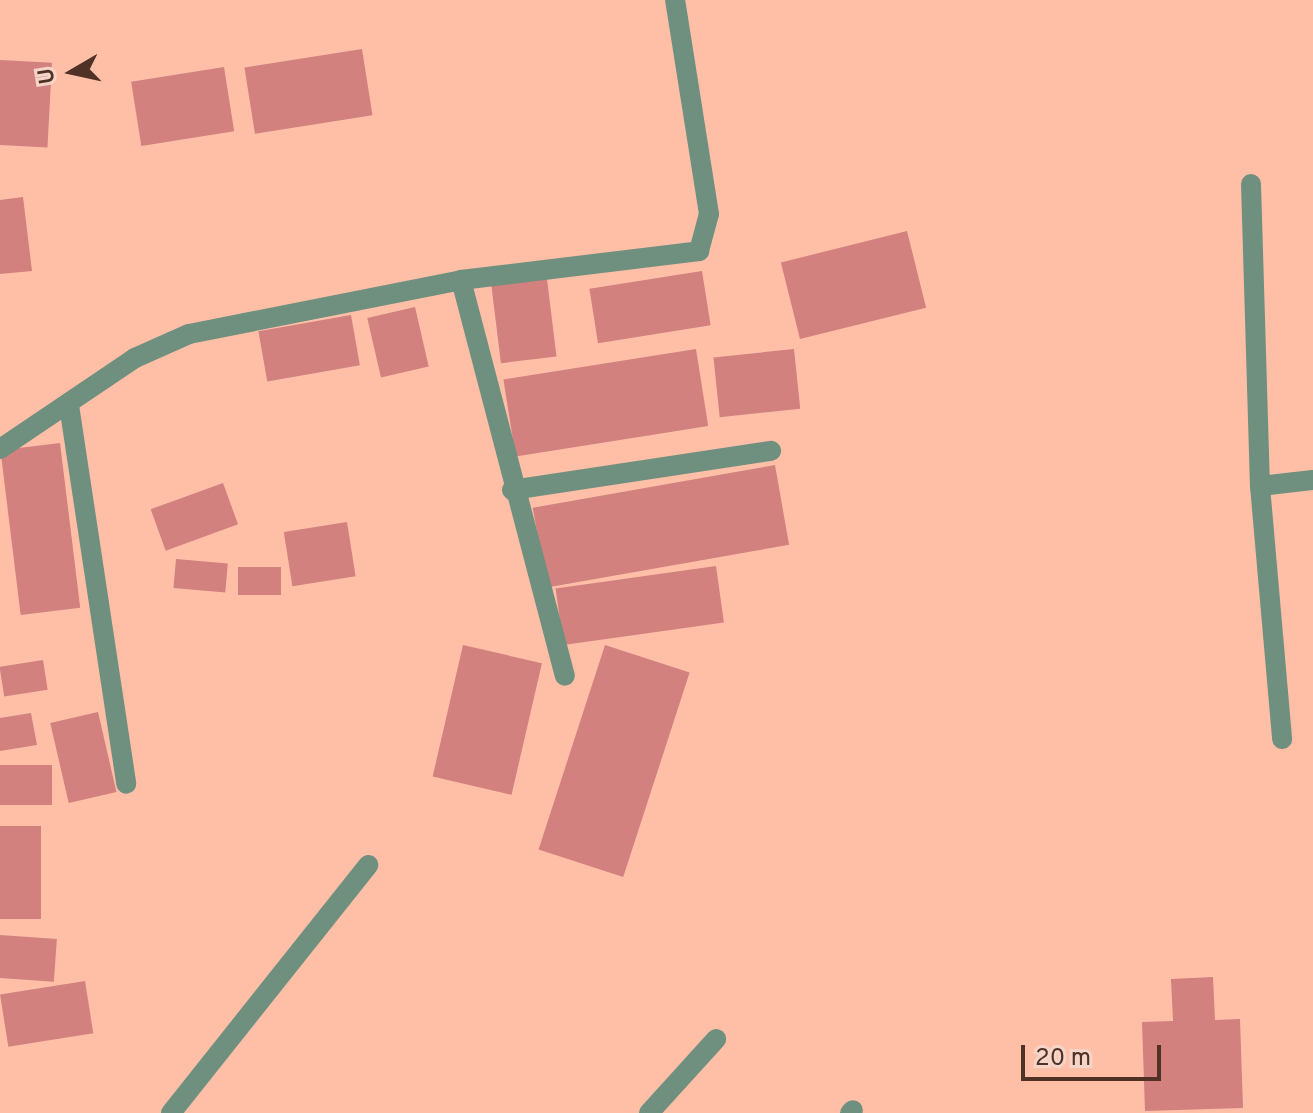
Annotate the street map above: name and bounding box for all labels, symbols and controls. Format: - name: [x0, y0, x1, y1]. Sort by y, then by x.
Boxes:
- north arrow: [32, 32, 112, 112]
- text: U: [33, 66, 62, 86]
- scale bar: [1025, 1029, 1165, 1079]
- text: 20 m: [1035, 1044, 1091, 1074]

